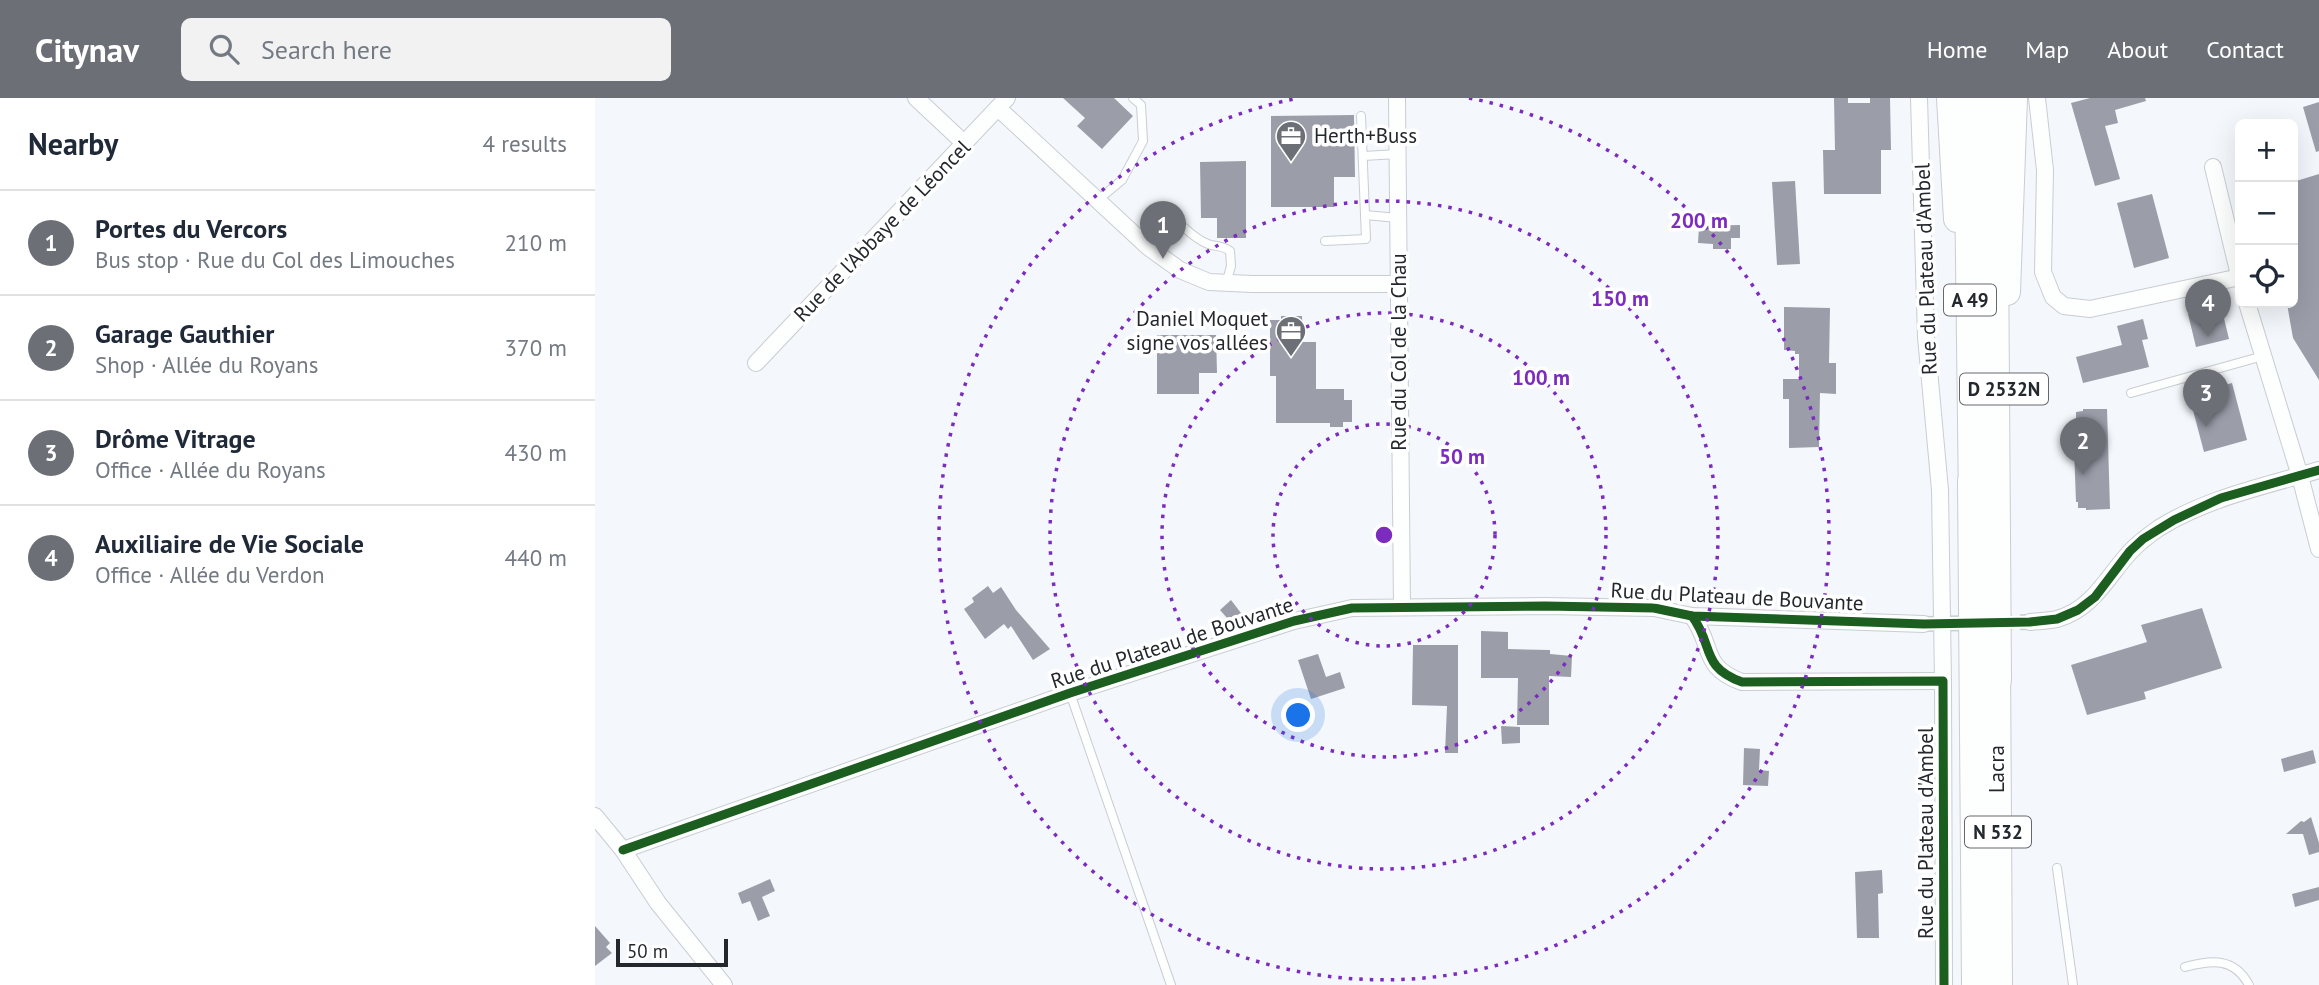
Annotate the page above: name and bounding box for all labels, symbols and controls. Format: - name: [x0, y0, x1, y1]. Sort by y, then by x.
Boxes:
- search box: [181, 18, 671, 81]
- text: Citynav: [35, 28, 139, 71]
- icon: search: [205, 30, 243, 68]
- text: Search here: [261, 33, 392, 66]
- text: Home: [1927, 34, 1987, 65]
- text: Map: [2025, 34, 2069, 65]
- text: About: [2107, 34, 2168, 65]
- text: Contact: [2206, 34, 2284, 65]
- office icon: Herth+Buss: [1274, 119, 1308, 163]
- map controls: [2235, 119, 2298, 308]
- button: +: [2235, 119, 2298, 182]
- place label: Herth+Buss: [1314, 122, 1417, 149]
- text: Nearby: [28, 124, 118, 163]
- text: 4 results: [483, 129, 567, 158]
- street label: Rue de l'Abbaye de Léoncel: [788, 134, 976, 327]
- street label: Rue du Plateau d'Ambel: [1908, 163, 1943, 375]
- button: −: [2235, 182, 2298, 245]
- pin: 1: [1140, 201, 1186, 259]
- text: 200 m: [1670, 207, 1728, 234]
- text: Portes du Vercors: [95, 212, 287, 245]
- text: 1: [44, 228, 58, 257]
- text: 210 m: [505, 228, 567, 257]
- text: Bus stop · Rue du Col des Limouches: [95, 245, 455, 274]
- button: locate: [2235, 245, 2298, 308]
- street label: Rue du Col de la Chau: [1385, 253, 1412, 451]
- pin: 4: [2185, 279, 2231, 337]
- road number: A 49: [1944, 284, 1996, 316]
- text: 150 m: [1591, 285, 1649, 312]
- place label: Daniel Moquet signe vos allées: [1127, 305, 1268, 356]
- office icon: Daniel Moquet signe vos allées: [1274, 314, 1308, 358]
- text: Garage Gauthier: [95, 317, 274, 350]
- text: 2: [44, 333, 58, 362]
- text: 370 m: [505, 333, 567, 362]
- text: Shop · Allée du Royans: [95, 350, 318, 379]
- text: 100 m: [1512, 364, 1570, 391]
- pin: 3: [2183, 369, 2229, 427]
- road number: D 2532N: [1960, 374, 2048, 404]
- pin: 2: [2060, 417, 2106, 475]
- text: Drôme Vitrage: [95, 422, 256, 455]
- text: 3: [44, 438, 58, 467]
- text: 430 m: [505, 438, 567, 467]
- text: 50 m: [1439, 443, 1485, 470]
- text: Office · Allée du Royans: [95, 455, 326, 484]
- centre of rings: [1372, 523, 1396, 547]
- text: Auxiliaire de Vie Sociale: [95, 527, 364, 560]
- text: 4: [44, 543, 58, 572]
- text: 440 m: [505, 543, 567, 572]
- text: Office · Allée du Verdon: [95, 560, 325, 589]
- street label: Rue du Plateau de Bouvante: [1610, 576, 1864, 617]
- street label: Rue du Plateau de Bouvante: [1047, 591, 1296, 694]
- your location: [1281, 698, 1315, 732]
- street label: Rue du Plateau d'Ambel: [1912, 727, 1939, 939]
- street label: Lacra: [1983, 745, 2010, 793]
- road number: N 532: [1965, 817, 2031, 848]
- scale bar: [616, 936, 728, 968]
- text: 50 m: [627, 939, 668, 963]

